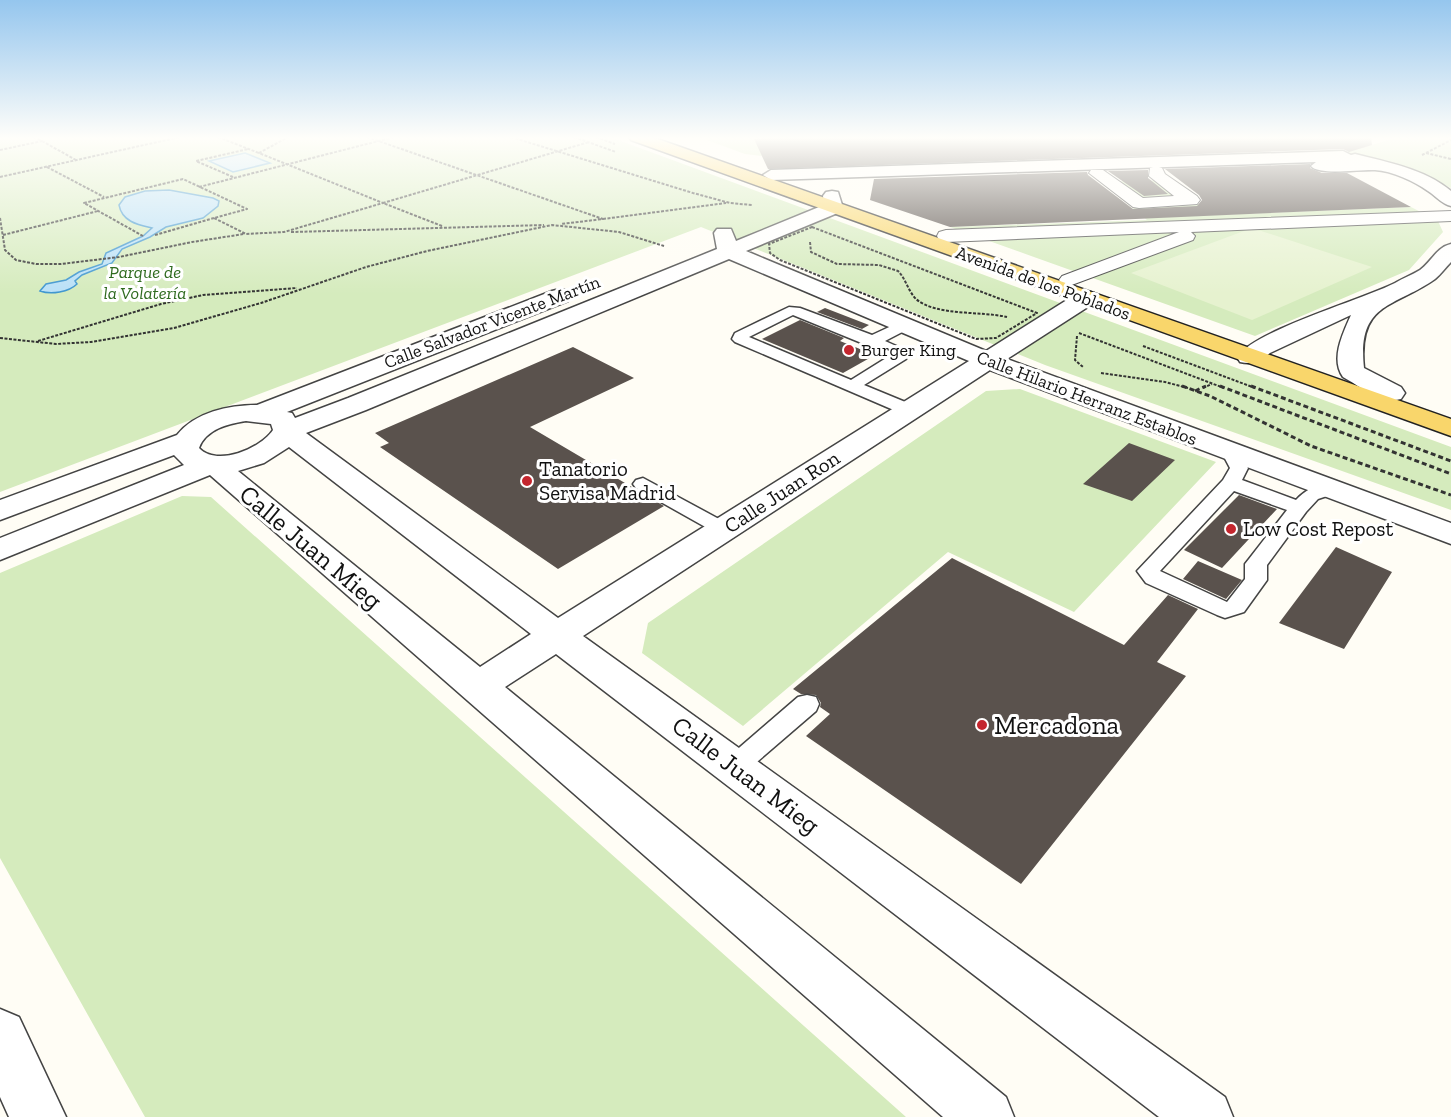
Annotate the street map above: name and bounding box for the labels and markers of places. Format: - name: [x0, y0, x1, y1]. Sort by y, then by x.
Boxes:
- place label: Burger King: [861, 339, 956, 361]
- marker: Burger King: [842, 343, 856, 357]
- place label: Tanatorio Servisa Madrid: [539, 456, 676, 505]
- marker: Tanatorio Servisa Madrid: [520, 474, 534, 488]
- place label: Low Cost Repost: [1243, 516, 1394, 541]
- marker: Low Cost Repost: [1224, 522, 1238, 536]
- place label: Mercadona: [994, 709, 1120, 741]
- marker: Mercadona: [975, 718, 989, 732]

